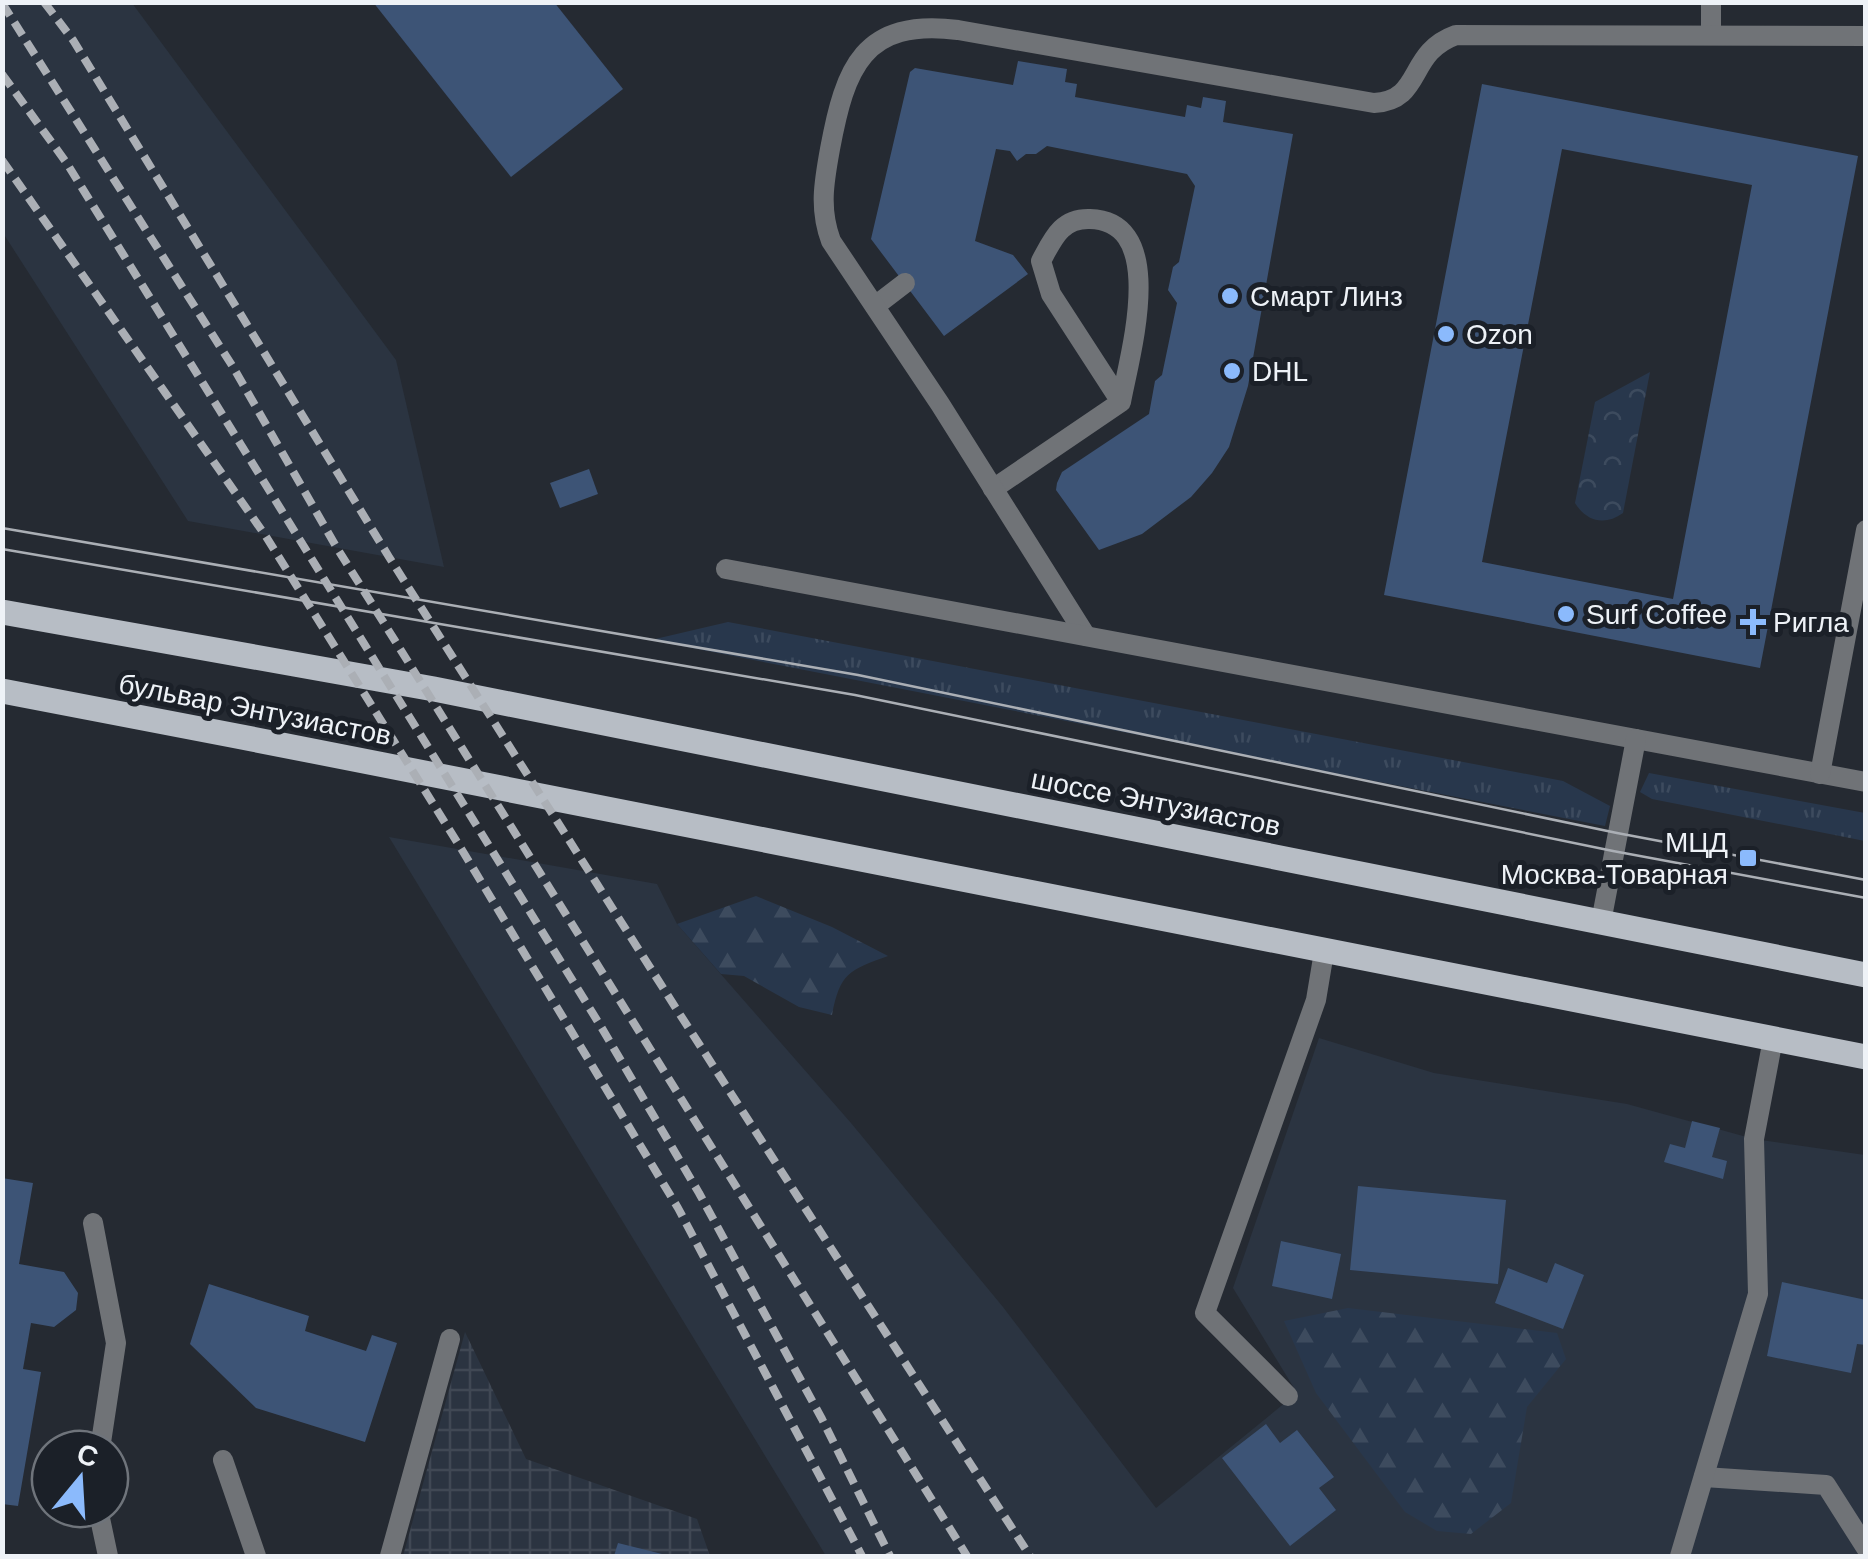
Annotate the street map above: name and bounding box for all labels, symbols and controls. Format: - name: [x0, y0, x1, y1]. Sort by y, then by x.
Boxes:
- place label: Смарт Линз: [1250, 281, 1403, 312]
- marker: Смарт Линз: [1219, 285, 1241, 307]
- place label: Ozon: [1466, 319, 1533, 350]
- marker: Ozon: [1435, 323, 1457, 345]
- place label: DHL: [1252, 356, 1308, 387]
- marker: DHL: [1221, 360, 1243, 382]
- place label: Surf Coffee: [1586, 599, 1727, 630]
- marker: Surf Coffee: [1555, 603, 1577, 625]
- place label: Ригла: [1773, 607, 1849, 638]
- marker: Ригла: [1742, 611, 1764, 633]
- street label: бульвар Энтузиастов: [116, 668, 394, 751]
- street label: шоссе Энтузиастов: [1029, 763, 1283, 842]
- place label: МЦД Москва-Товарная: [1501, 827, 1728, 890]
- marker: МЦД Москва-Товарная: [1737, 847, 1759, 869]
- north arrow: [30, 1429, 130, 1529]
- text: С: [73, 1438, 102, 1474]

